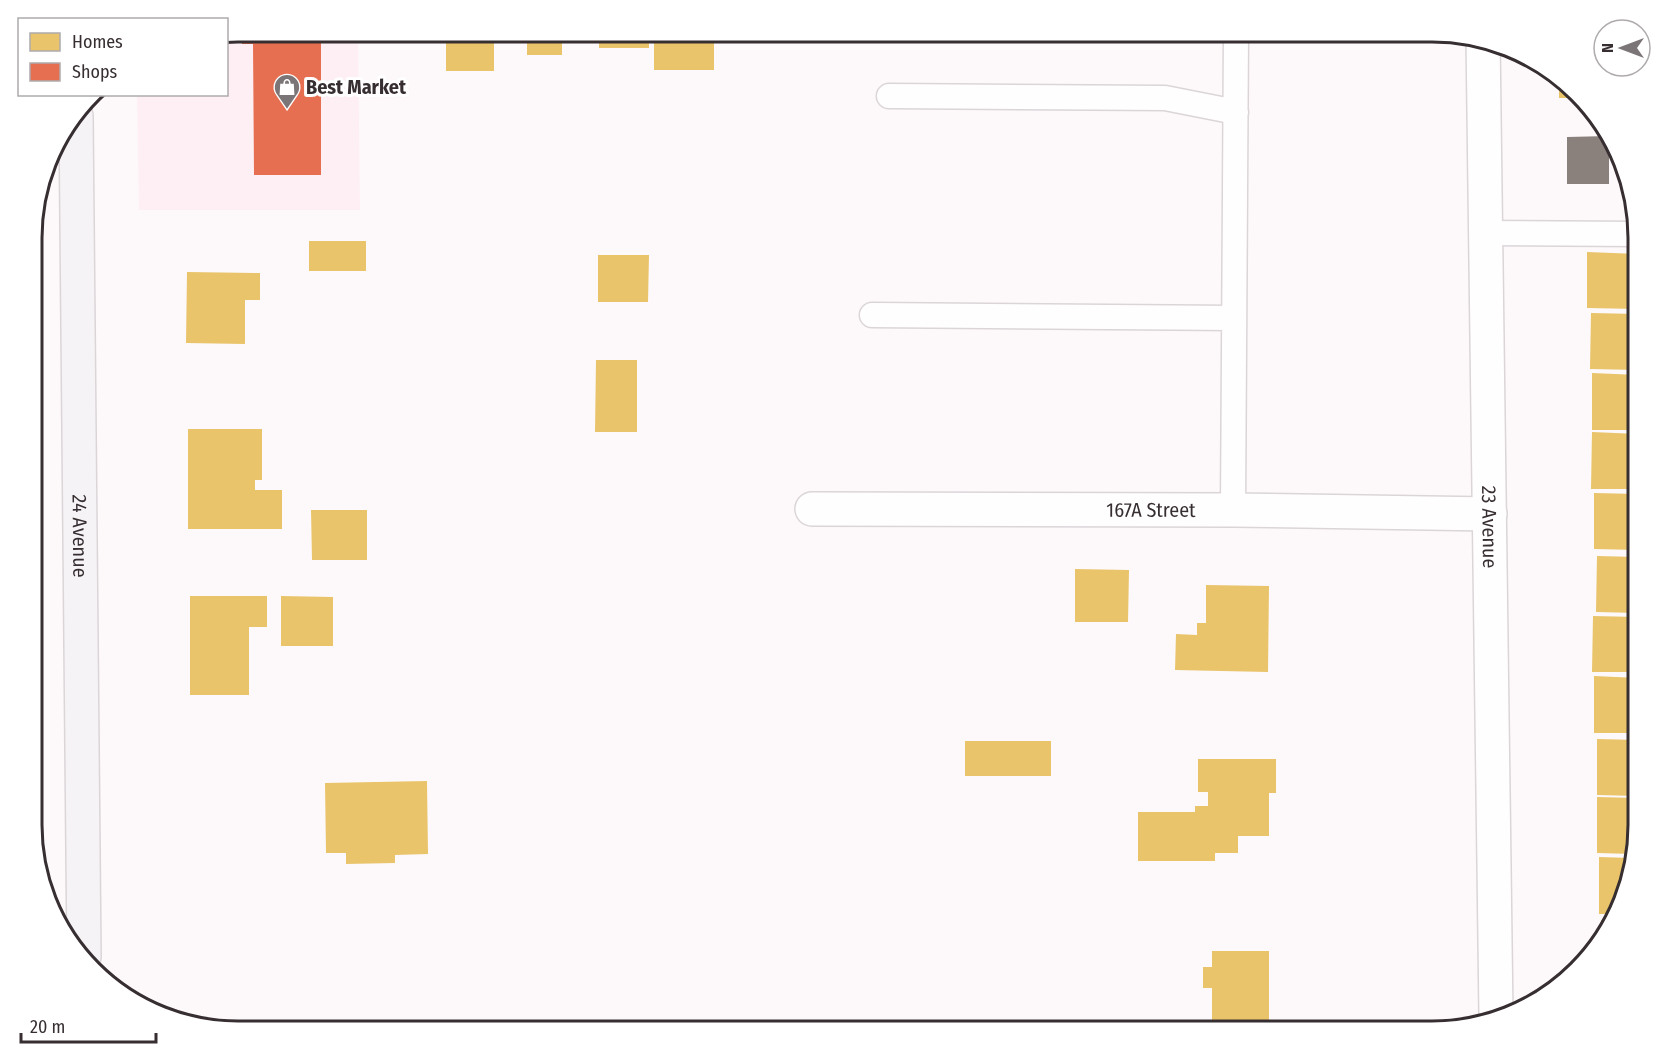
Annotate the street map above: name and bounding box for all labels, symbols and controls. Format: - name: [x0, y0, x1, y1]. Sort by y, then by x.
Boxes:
- legend: [18, 18, 228, 96]
- north arrow: [1592, 18, 1652, 78]
- text: Homes: [72, 31, 123, 53]
- text: N: [1598, 43, 1617, 53]
- text: Shops: [72, 61, 117, 83]
- shop icon: Best Market: [272, 72, 302, 110]
- place label: Best Market: [306, 75, 407, 99]
- street label: 23 Avenue: [1477, 485, 1502, 568]
- street label: 24 Avenue: [68, 494, 92, 578]
- street label: 167A Street: [1106, 498, 1196, 522]
- scale bar: [21, 1006, 156, 1044]
- text: 20 m: [30, 1016, 65, 1038]

